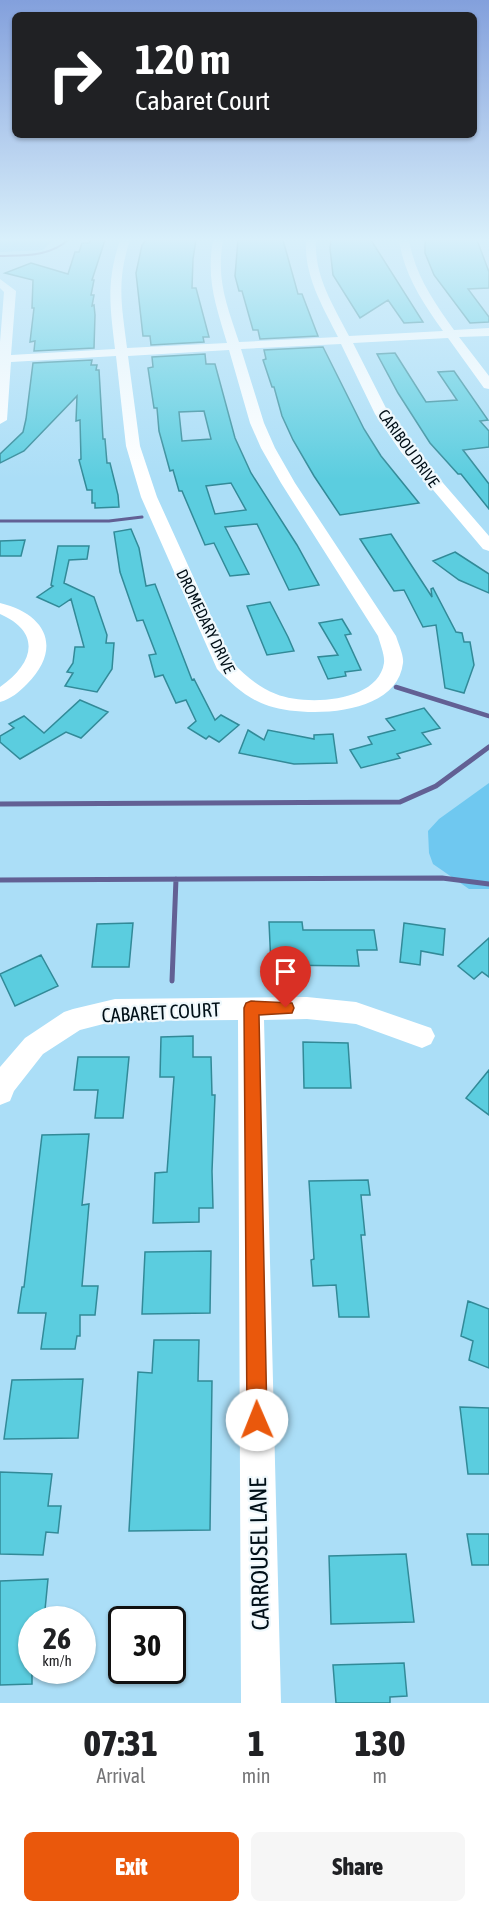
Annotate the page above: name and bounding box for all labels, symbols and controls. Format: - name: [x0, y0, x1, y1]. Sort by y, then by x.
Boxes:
- text: 120 m: [135, 35, 230, 83]
- icon: right: [36, 36, 114, 114]
- text: Cabaret Court: [135, 85, 270, 116]
- street label: CARIBOU DRIVE: [375, 406, 443, 490]
- street label: DROMEDARY DRIVE: [173, 566, 239, 676]
- pin: [260, 946, 311, 1008]
- icon: arrive: [269, 955, 302, 988]
- street label: CABARET COURT: [101, 997, 221, 1027]
- position arrow: [225, 1388, 289, 1452]
- street label: CARROUSEL LANE: [244, 1477, 274, 1631]
- speed limit sign: 30: [108, 1606, 186, 1684]
- text: 26: [43, 1621, 71, 1655]
- text: km/h: [42, 1652, 72, 1669]
- text: 07:31: [84, 1722, 158, 1764]
- text: 1: [248, 1722, 265, 1764]
- text: 130: [354, 1722, 405, 1764]
- text: Arrival: [96, 1764, 145, 1787]
- text: min: [242, 1764, 271, 1787]
- text: m: [373, 1764, 387, 1787]
- button: Exit: [24, 1832, 239, 1901]
- button: Share: [251, 1832, 465, 1901]

